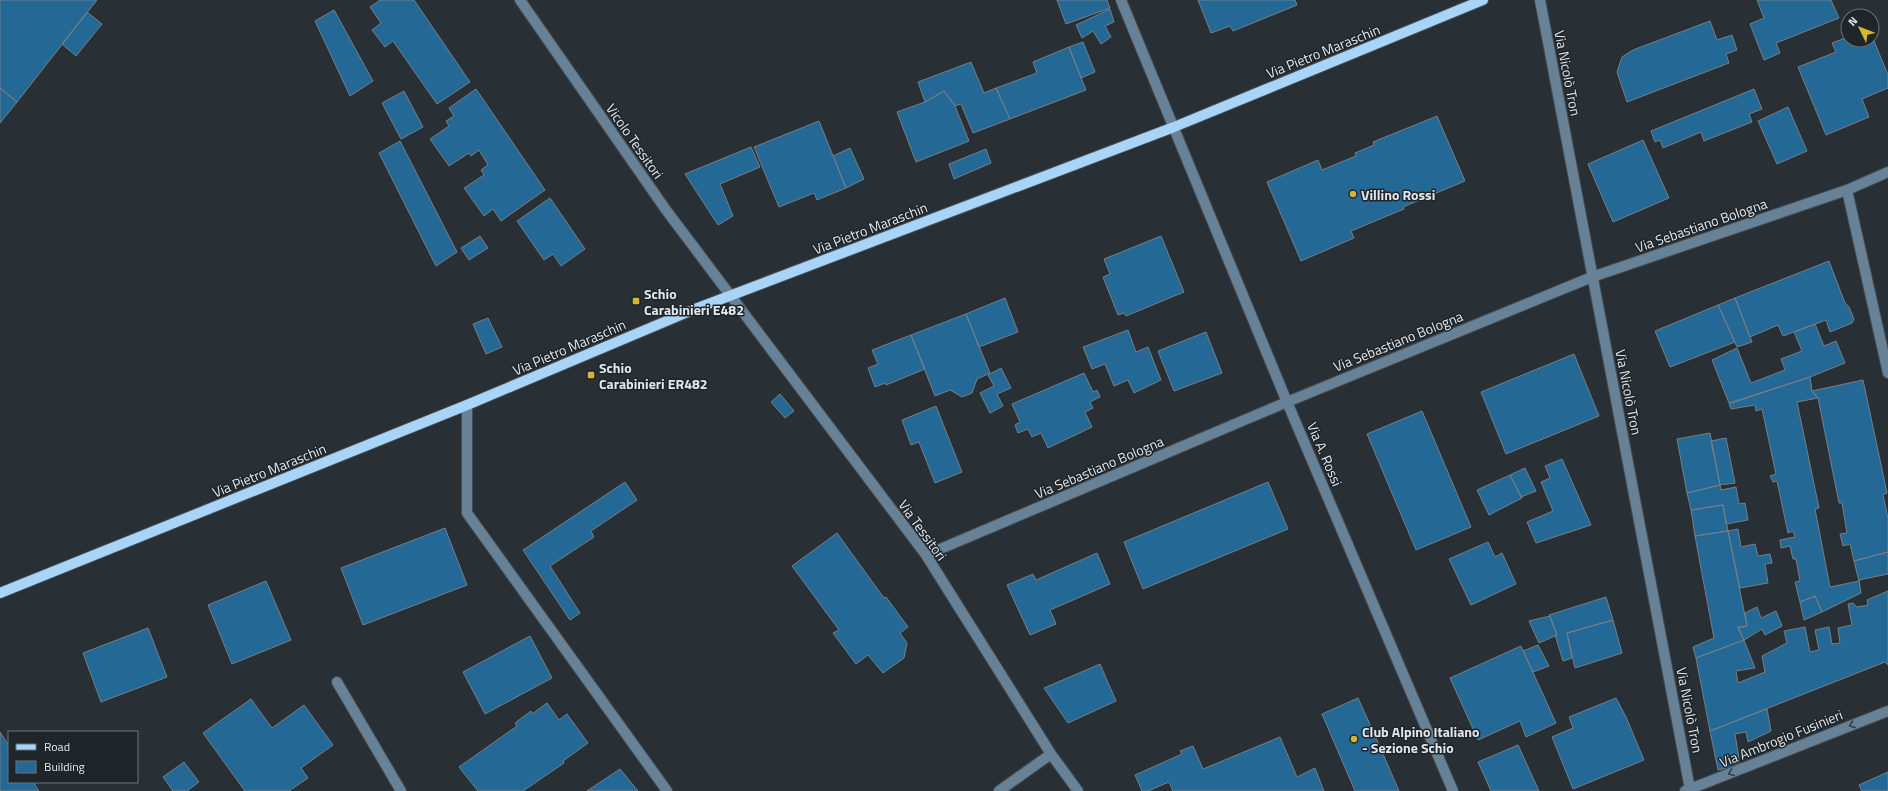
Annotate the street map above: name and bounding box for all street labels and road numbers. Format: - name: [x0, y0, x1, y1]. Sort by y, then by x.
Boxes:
- street label: Via Pietro Maraschin: [1263, 19, 1383, 83]
- street label: Via Nicolò Tron: [1549, 28, 1587, 118]
- street label: Vicolo Tessitori: [601, 99, 669, 183]
- street label: Via Sebastiano Bologna: [1632, 193, 1770, 257]
- street label: Via Pietro Maraschin: [810, 196, 930, 260]
- street label: Via Sebastiano Bologna: [1330, 305, 1466, 377]
- street label: Via Pietro Maraschin: [509, 314, 629, 380]
- street label: Via Nicolò Tron: [1610, 347, 1648, 437]
- street label: Via A. Rossi: [1302, 419, 1348, 489]
- street label: Via Sebastiano Bologna: [1031, 430, 1167, 504]
- street label: Via Pietro Maraschin: [209, 438, 329, 502]
- street label: Via Tessitori: [894, 495, 952, 565]
- street label: Via Nicolò Tron: [1671, 665, 1709, 755]
- street label: Via Ambrogio Fusinieri: [1716, 704, 1846, 772]

